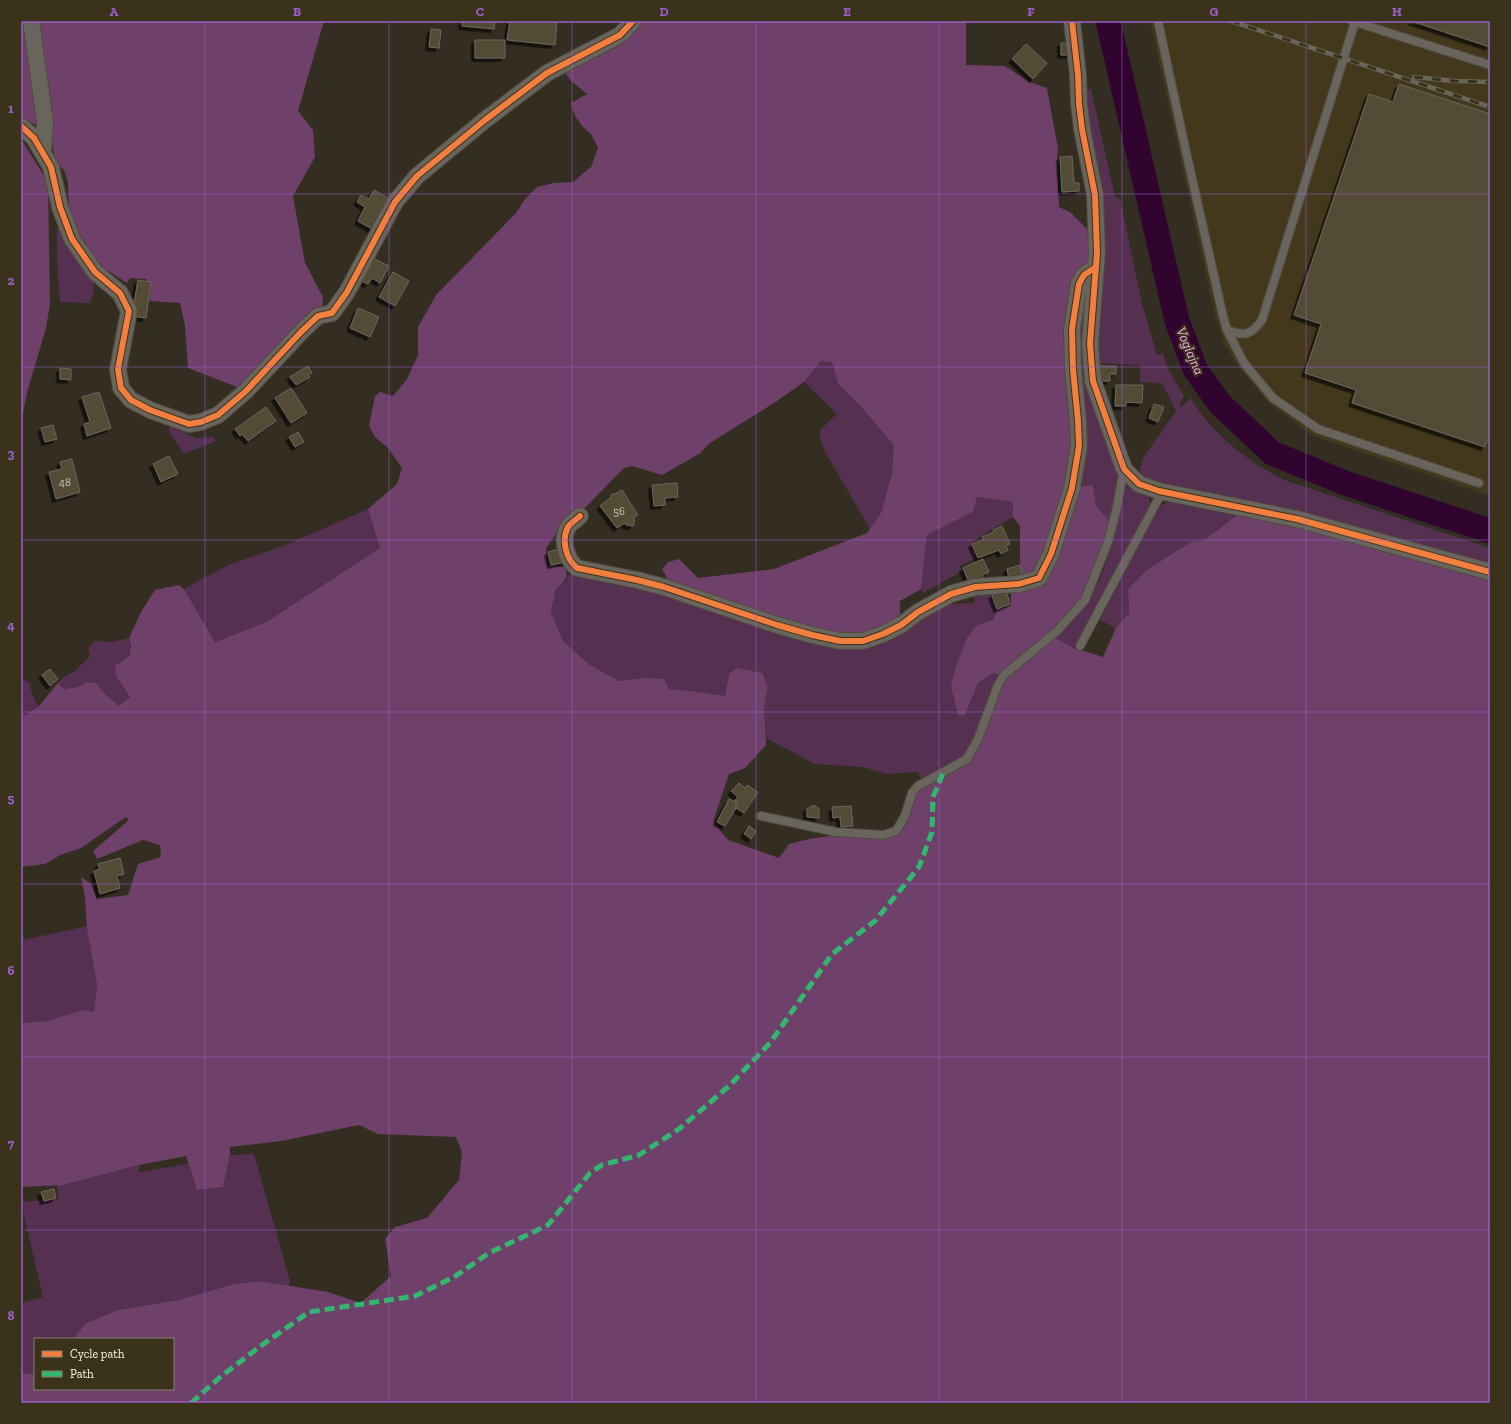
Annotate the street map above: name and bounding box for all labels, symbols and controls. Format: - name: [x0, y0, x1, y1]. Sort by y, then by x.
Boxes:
- text: A: [110, 4, 119, 19]
- text: B: [293, 4, 301, 19]
- text: C: [476, 4, 484, 19]
- text: D: [659, 4, 669, 19]
- text: E: [843, 4, 851, 19]
- text: F: [1027, 4, 1035, 19]
- text: G: [1210, 4, 1219, 19]
- text: H: [1392, 4, 1402, 19]
- text: 1: [8, 101, 14, 116]
- text: 2: [8, 273, 15, 288]
- water label: Voglajna: [1172, 325, 1208, 377]
- text: 3: [8, 446, 15, 461]
- house number: 48: [59, 476, 71, 489]
- house number: 56: [613, 505, 625, 518]
- text: 4: [7, 618, 15, 633]
- text: 5: [8, 791, 15, 806]
- text: 6: [8, 963, 15, 978]
- text: 7: [8, 1136, 15, 1151]
- text: 8: [7, 1308, 15, 1323]
- legend: [34, 1338, 174, 1390]
- text: Cycle path: [70, 1347, 125, 1361]
- text: Path: [70, 1367, 94, 1381]

